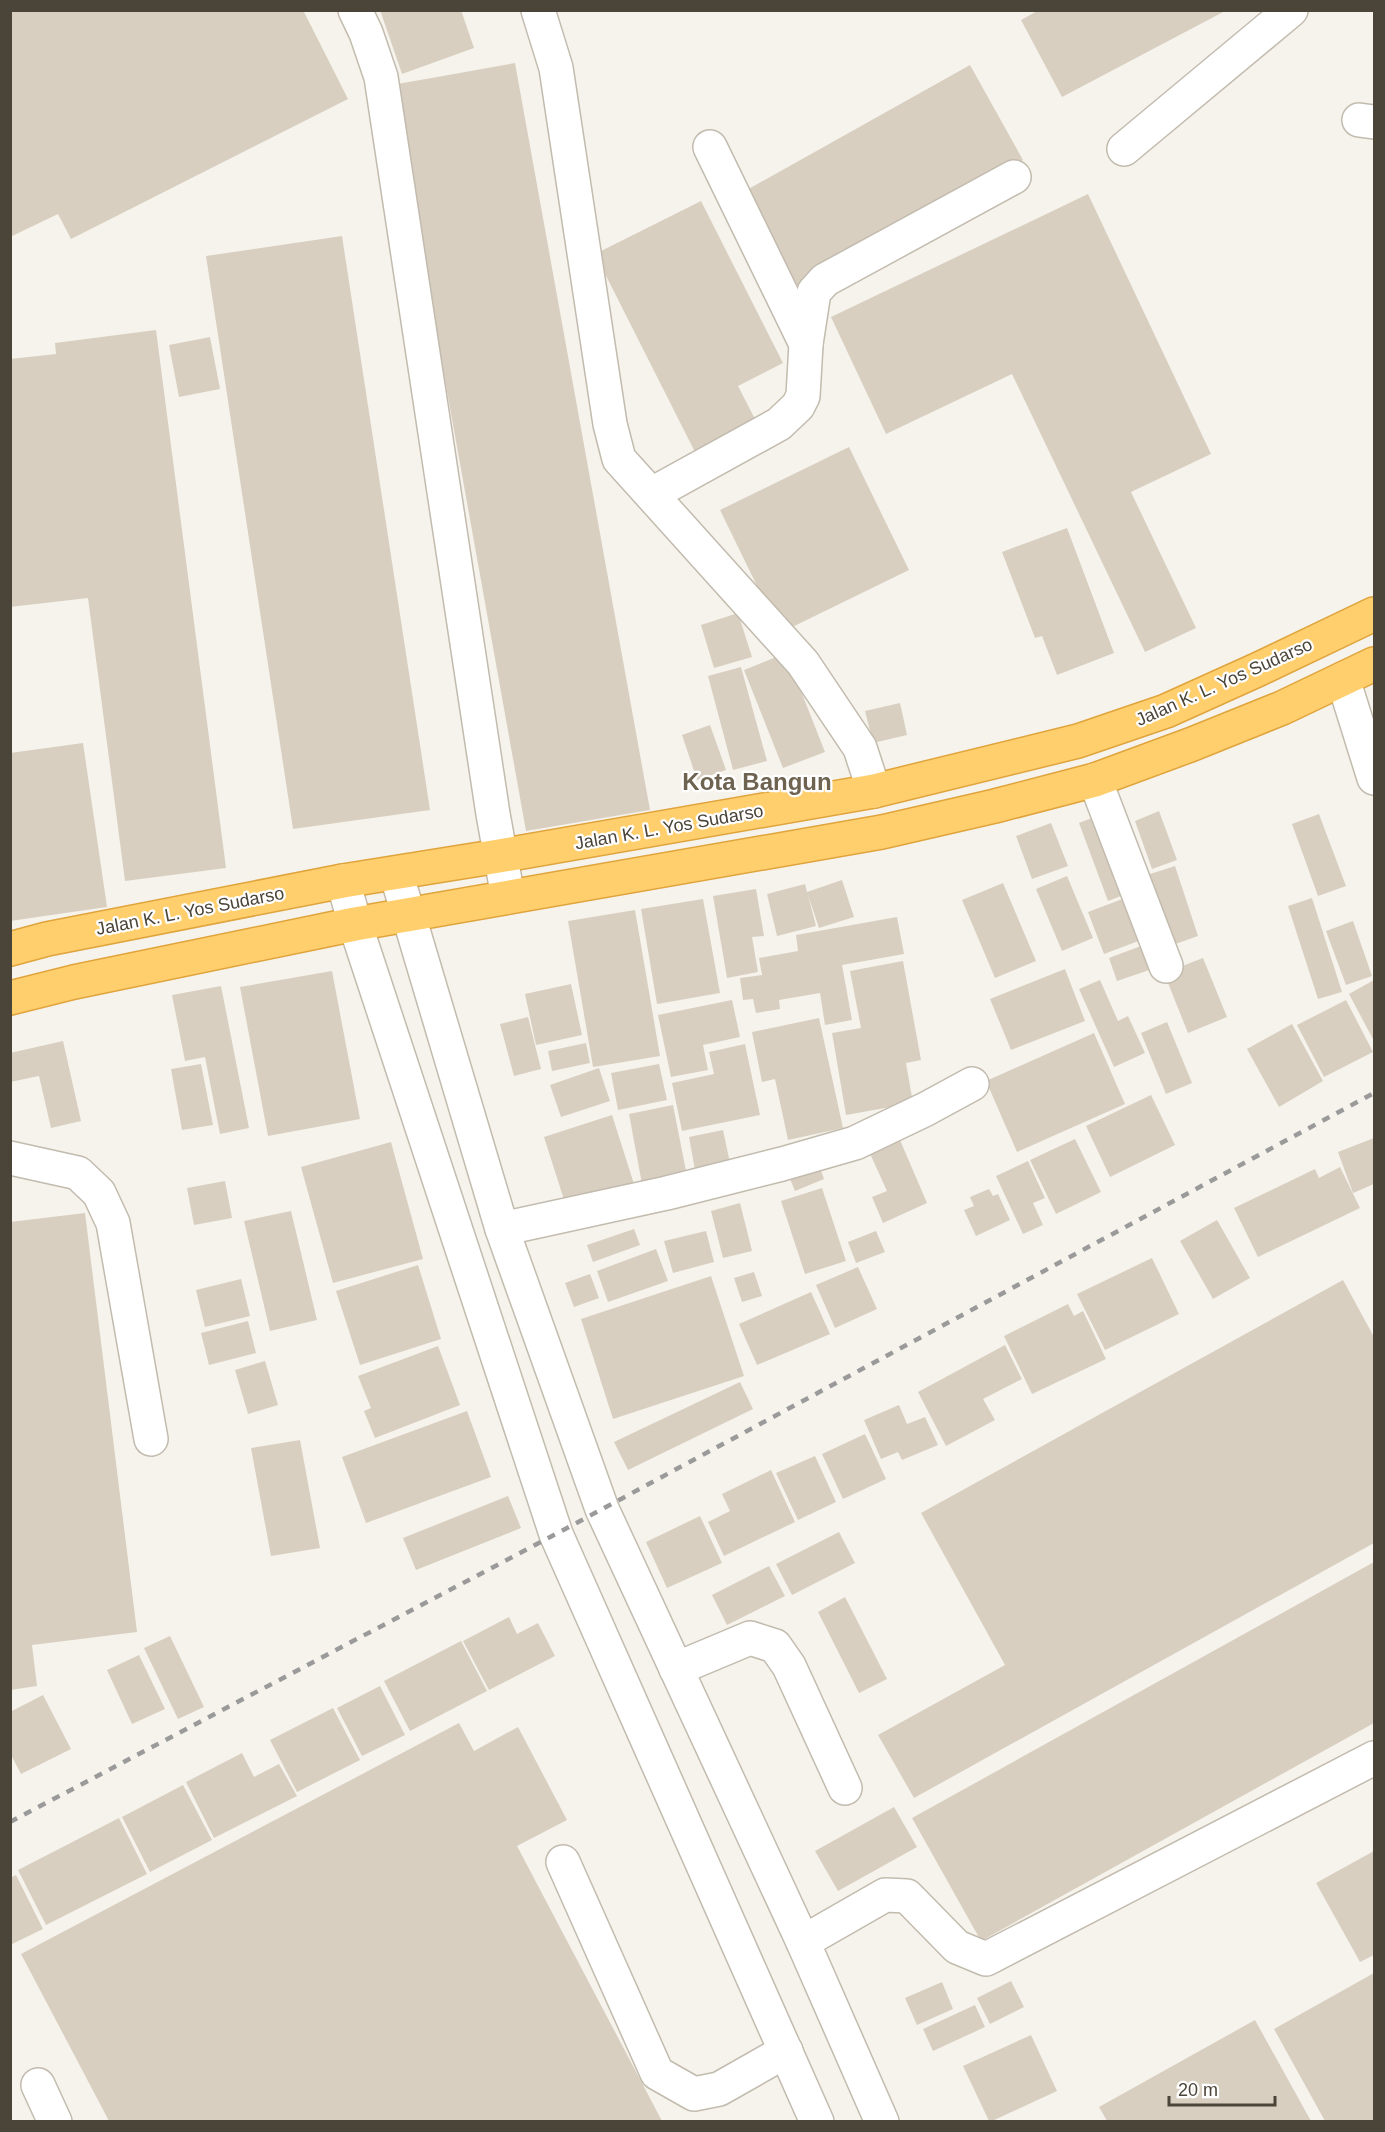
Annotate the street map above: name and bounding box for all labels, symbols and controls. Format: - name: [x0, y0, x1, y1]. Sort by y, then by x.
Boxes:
- street label: Jalan K. L. Yos Sudarso: [1133, 634, 1315, 730]
- district label: Kota Bangun: [682, 768, 832, 795]
- street label: Jalan K. L. Yos Sudarso: [573, 801, 765, 853]
- street label: Jalan K. L. Yos Sudarso: [94, 883, 286, 939]
- scale bar: [1169, 2069, 1276, 2107]
- text: 20 m: [1178, 2080, 1218, 2100]

